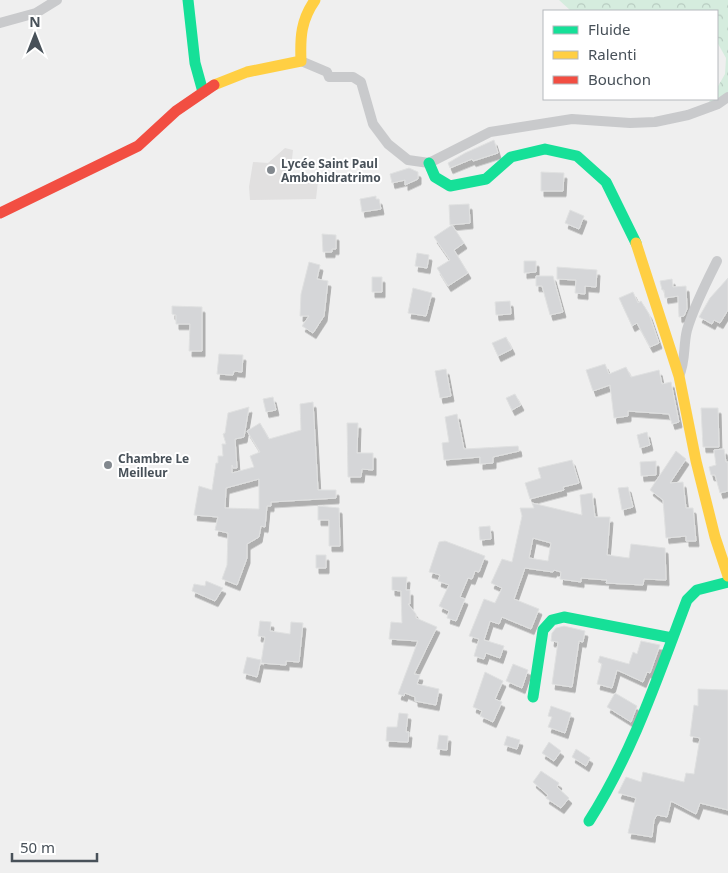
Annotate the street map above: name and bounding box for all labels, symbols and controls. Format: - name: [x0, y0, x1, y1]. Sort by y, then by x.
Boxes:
- north arrow: [10, 10, 60, 60]
- legend: [543, 10, 718, 100]
- text: N: [29, 12, 41, 31]
- text: Fluide: [588, 19, 630, 39]
- text: Ralenti: [588, 44, 637, 64]
- text: Bouchon: [588, 69, 651, 89]
- place label: Lycée Saint Paul Ambohidratrimo: [281, 155, 381, 186]
- marker: Lycée Saint Paul Ambohidratrimo: [265, 164, 277, 176]
- place label: Chambre Le Meilleur: [118, 450, 189, 481]
- marker: Chambre Le Meilleur: [102, 459, 114, 471]
- scale bar: [12, 830, 98, 862]
- text: 50 m: [20, 837, 55, 857]

